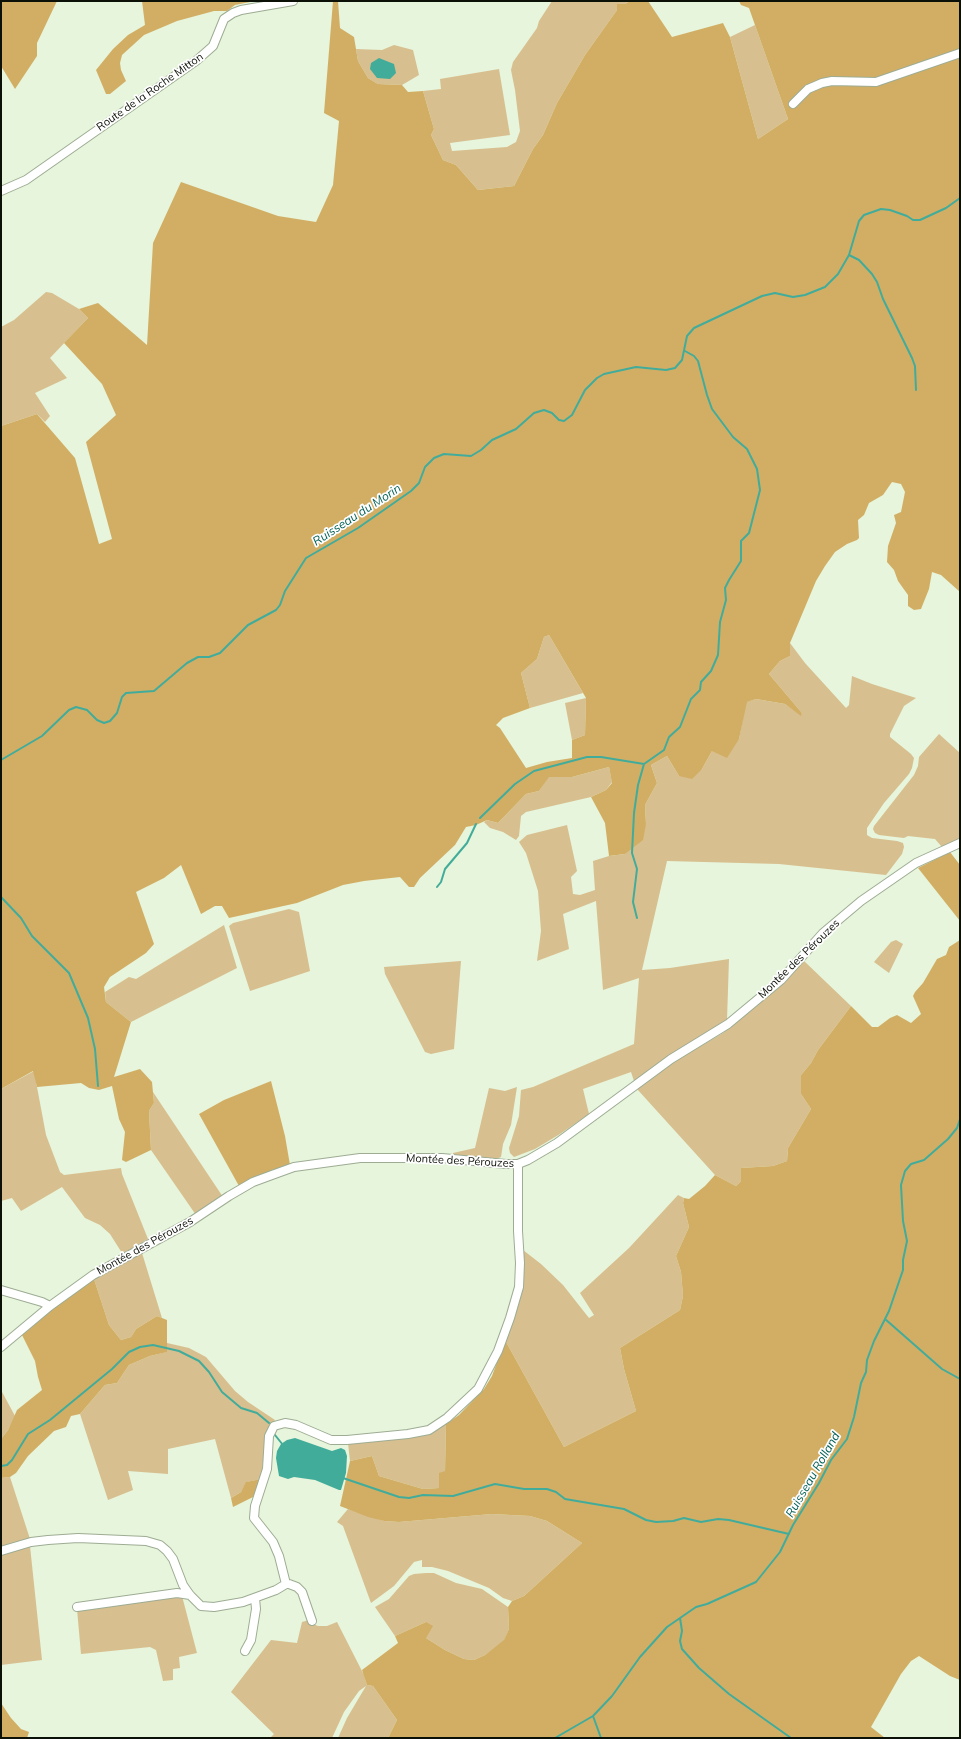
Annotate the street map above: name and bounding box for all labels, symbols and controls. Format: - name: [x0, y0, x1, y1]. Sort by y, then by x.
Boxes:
- street label: Route de la Roche Mitton: [94, 50, 206, 134]
- water label: Ruisseau du Morin: [310, 481, 404, 549]
- street label: Montée des Pérouzes: [755, 917, 843, 1001]
- street label: Montée des Pérouzes: [406, 1152, 514, 1170]
- street label: Montée des Pérouzes: [94, 1214, 196, 1278]
- water label: Ruisseau Rolland: [783, 1430, 843, 1520]

